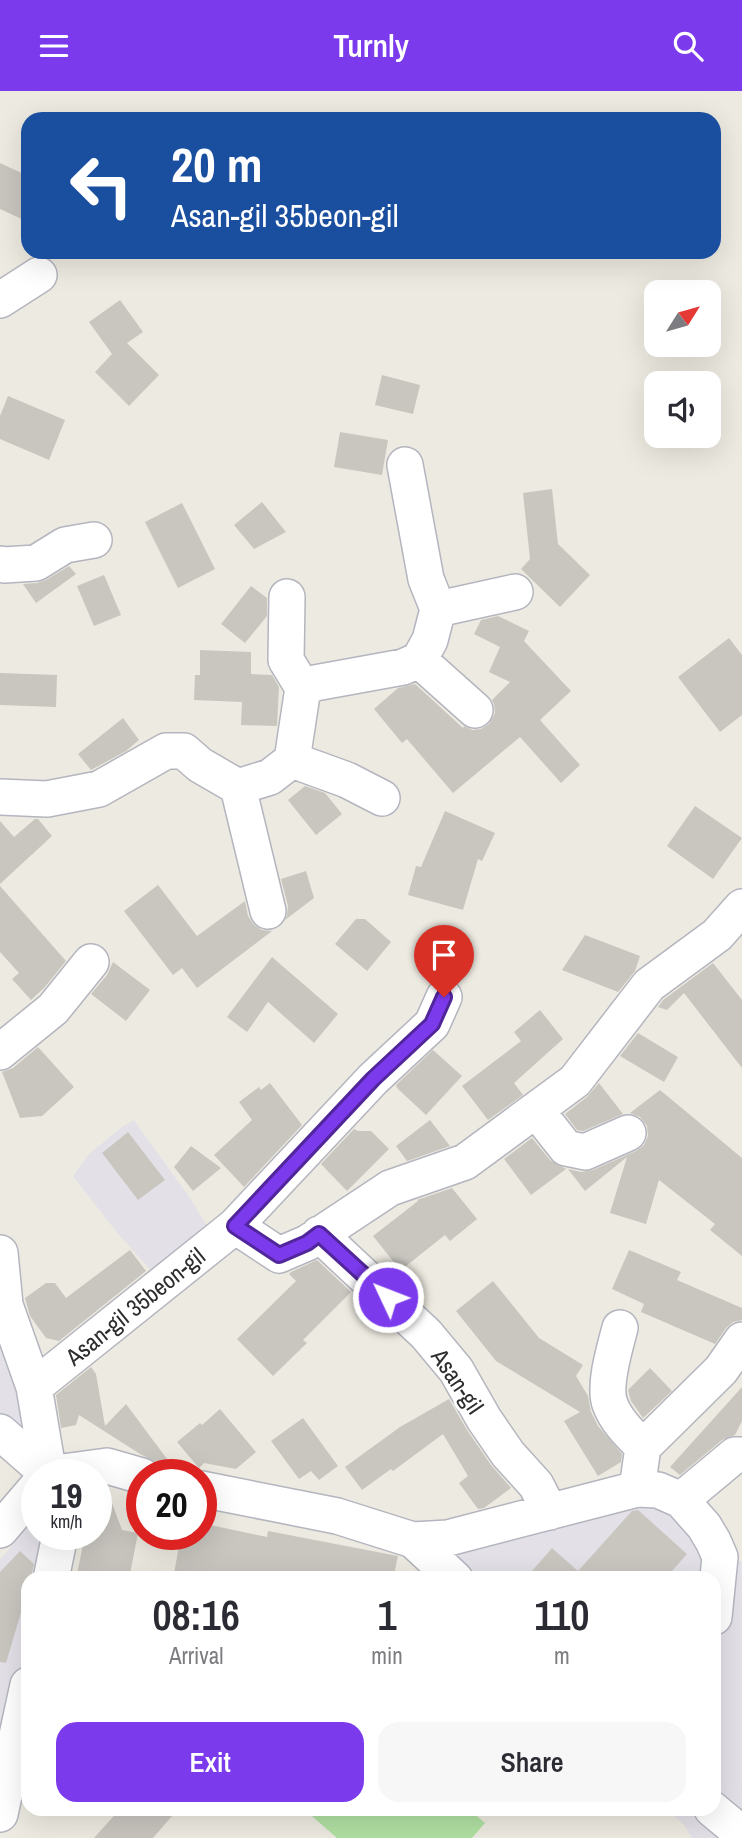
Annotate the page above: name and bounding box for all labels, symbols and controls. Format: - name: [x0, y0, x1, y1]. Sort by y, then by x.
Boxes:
- text: Turnly: [333, 24, 409, 67]
- icon: menu: [35, 27, 73, 65]
- icon: search: [669, 27, 707, 65]
- text: 20 m: [171, 131, 263, 197]
- icon: left: [56, 140, 147, 231]
- text: Asan-gil 35beon-gil: [171, 194, 399, 237]
- north arrow: [644, 280, 721, 357]
- map controls: [644, 280, 721, 448]
- button: sound: [644, 371, 721, 448]
- pin: [414, 925, 474, 997]
- icon: arrive: [425, 936, 463, 974]
- street label: Asan-gil 35beon-gil: [58, 1240, 211, 1373]
- position arrow: [351, 1260, 425, 1334]
- street label: Asan-gil: [424, 1341, 491, 1420]
- speed limit sign: 20: [126, 1459, 217, 1550]
- text: 19: [51, 1472, 82, 1519]
- text: km/h: [51, 1509, 83, 1534]
- text: 08:16: [152, 1587, 240, 1643]
- text: 1: [377, 1587, 397, 1643]
- text: 110: [534, 1587, 590, 1643]
- text: Arrival: [169, 1640, 223, 1671]
- text: min: [371, 1640, 403, 1671]
- text: m: [554, 1640, 570, 1671]
- button: Exit: [56, 1722, 364, 1802]
- button: Share: [378, 1722, 686, 1802]

